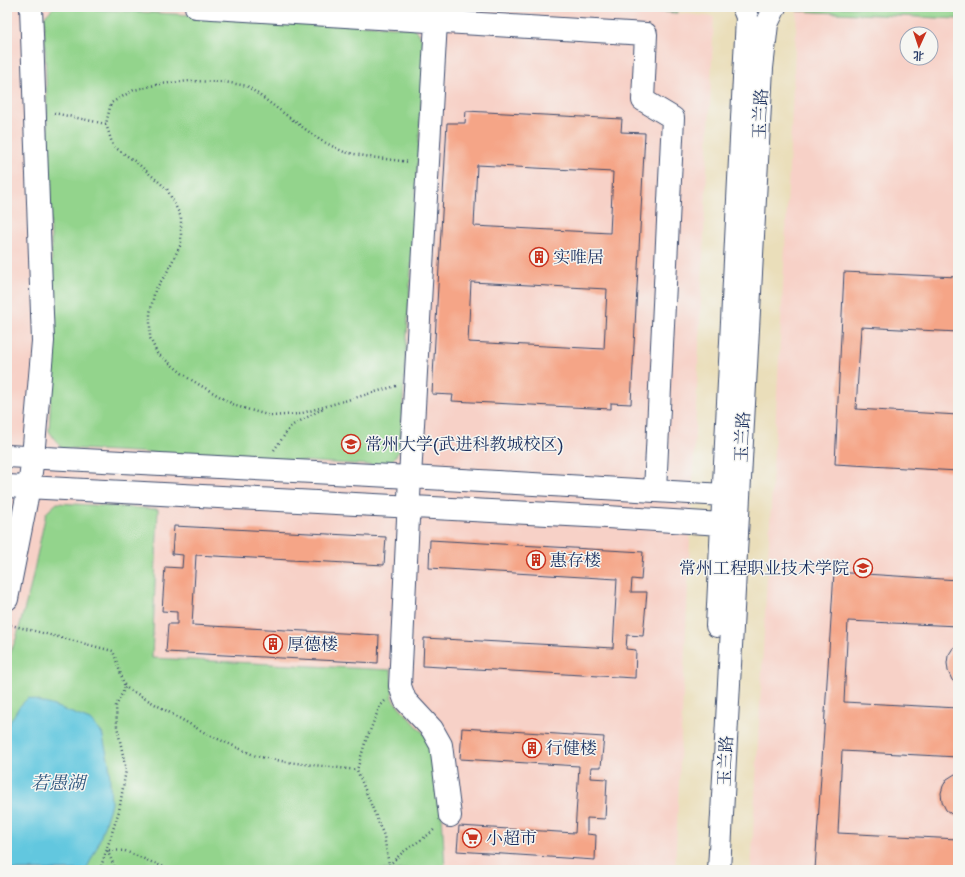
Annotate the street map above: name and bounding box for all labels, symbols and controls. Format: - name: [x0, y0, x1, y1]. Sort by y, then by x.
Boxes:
- north arrow: [899, 26, 939, 66]
- text: 北: [913, 48, 924, 62]
- street label: 玉兰路: [749, 88, 773, 140]
- building icon: 实唯居: [528, 246, 550, 268]
- place label: 实唯居: [553, 247, 604, 269]
- street label: 玉兰路: [731, 411, 755, 463]
- school or university icon: 常州大学(武进科教城校区): [340, 433, 362, 455]
- place label: 常州大学(武进科教城校区): [365, 434, 563, 456]
- building icon: 惠存楼: [525, 549, 547, 571]
- place label: 惠存楼: [550, 550, 601, 572]
- school or university icon: 常州工程职业技术学院: [852, 557, 874, 579]
- place label: 常州工程职业技术学院: [679, 558, 849, 580]
- building icon: 厚德楼: [262, 633, 284, 655]
- place label: 厚德楼: [287, 634, 338, 656]
- street label: 玉兰路: [714, 735, 738, 787]
- building icon: 行健楼: [521, 737, 543, 759]
- place label: 行健楼: [546, 738, 597, 760]
- water label: 若愚湖: [31, 773, 88, 795]
- supermarket icon: 小超市: [461, 827, 483, 849]
- place label: 小超市: [486, 828, 537, 850]

